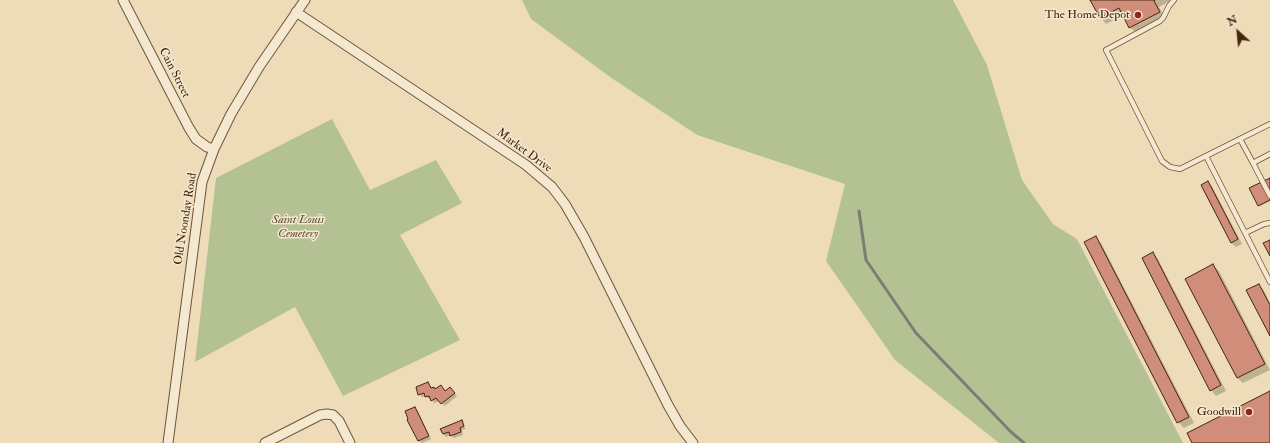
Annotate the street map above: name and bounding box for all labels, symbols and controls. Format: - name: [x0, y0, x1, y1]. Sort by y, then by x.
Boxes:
- place label: The Home Depot: [1044, 8, 1130, 22]
- marker: The Home Depot: [1133, 10, 1143, 20]
- north arrow: [1218, 12, 1258, 52]
- text: N: [1225, 13, 1240, 29]
- street label: Cain Street: [155, 45, 193, 101]
- street label: Market Drive: [493, 126, 555, 176]
- street label: Old Noonday Road: [172, 172, 200, 266]
- park label: Saint Louis Cemetery: [272, 213, 324, 241]
- place label: Goodwill: [1197, 405, 1241, 419]
- marker: Goodwill: [1244, 407, 1254, 417]

